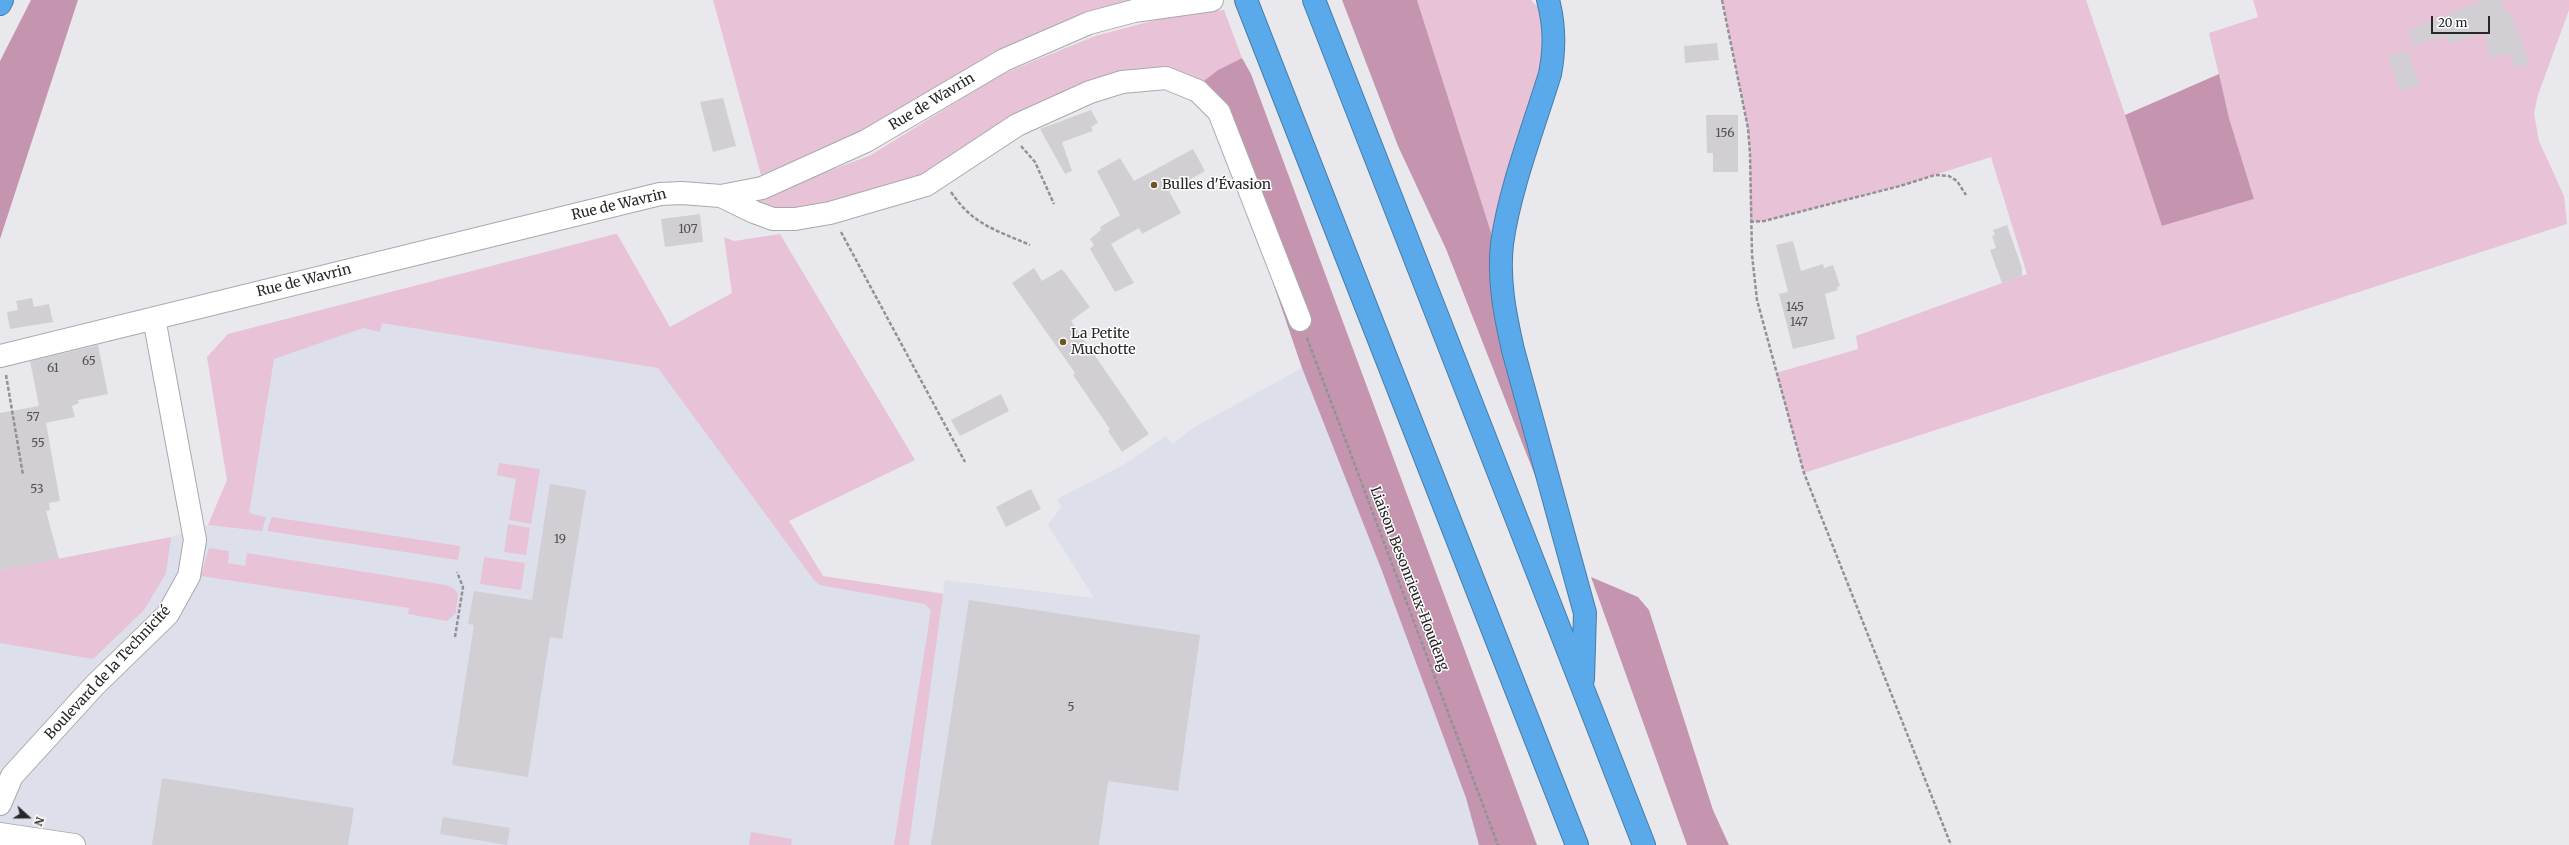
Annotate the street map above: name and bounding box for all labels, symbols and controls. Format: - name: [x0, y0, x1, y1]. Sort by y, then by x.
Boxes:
- scale bar: [2433, 8, 2492, 34]
- text: 20 m: [2438, 15, 2467, 30]
- street label: Rue de Wavrin: [886, 70, 978, 134]
- house number: 156: [1715, 127, 1735, 141]
- place label: Bulles d'Évasion: [1162, 177, 1271, 193]
- marker: Bulles d'Évasion: [1149, 180, 1159, 190]
- street label: Rue de Wavrin: [570, 186, 668, 224]
- house number: 107: [678, 223, 698, 237]
- street label: Rue de Wavrin: [255, 261, 353, 301]
- house number: 145: [1786, 301, 1804, 315]
- house number: 147: [1790, 316, 1808, 330]
- place label: La Petite Muchotte: [1071, 326, 1136, 358]
- marker: La Petite Muchotte: [1058, 337, 1068, 347]
- house number: 65: [82, 355, 96, 369]
- house number: 61: [47, 362, 59, 376]
- house number: 57: [26, 411, 40, 425]
- house number: 55: [31, 437, 45, 451]
- house number: 53: [30, 483, 44, 497]
- street label: Liaison Besonrieux-Houdeng: [1366, 484, 1452, 674]
- house number: 19: [554, 533, 566, 547]
- street label: Boulevard de la Technicité: [42, 603, 174, 743]
- house number: 5: [1067, 701, 1075, 715]
- north arrow: [8, 797, 48, 837]
- text: N: [31, 815, 47, 828]

